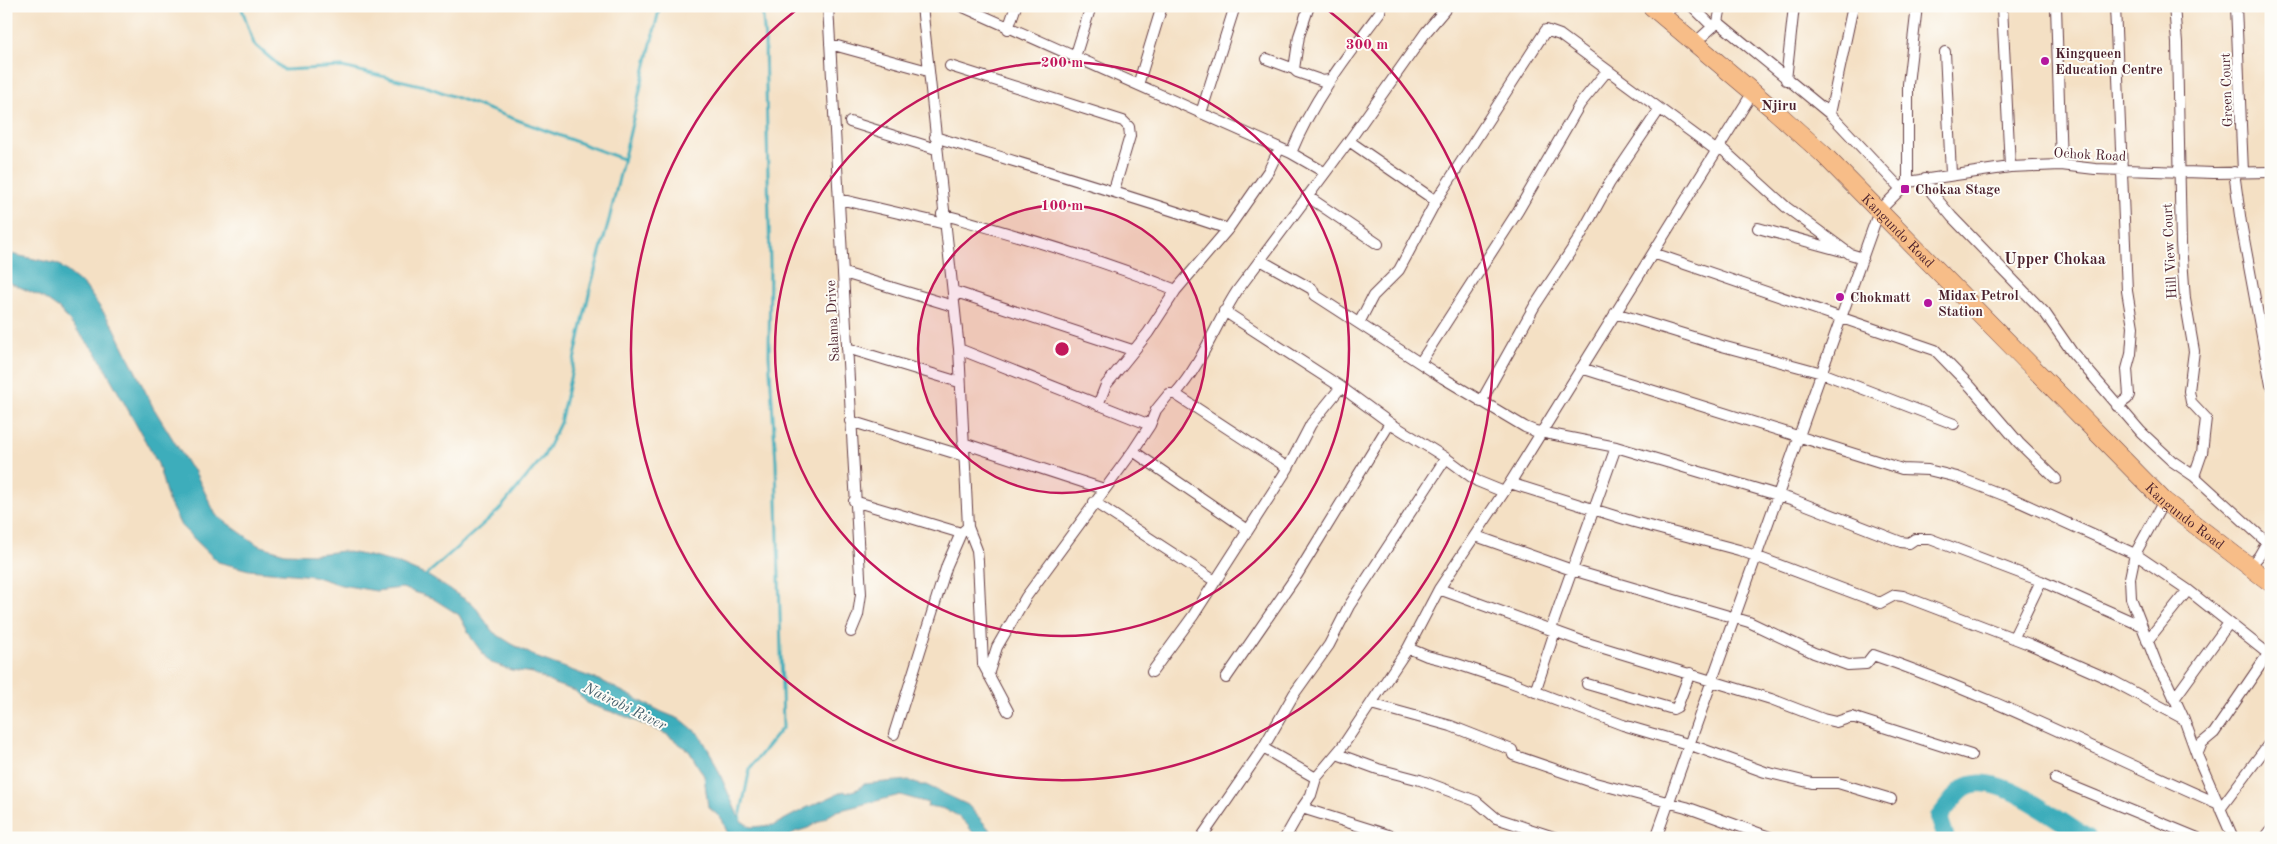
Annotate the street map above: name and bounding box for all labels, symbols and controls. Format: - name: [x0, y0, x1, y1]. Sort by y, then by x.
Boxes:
- text: 300 m: [1346, 38, 1388, 53]
- place label: Kingqueen Education Centre: [2055, 47, 2163, 77]
- street label: Green Court: [2219, 52, 2235, 127]
- marker: Kingqueen Education Centre: [2039, 55, 2051, 67]
- text: 200 m: [1041, 56, 1083, 71]
- district label: Njiru: [1761, 99, 1797, 114]
- street label: Ochok Road: [2053, 146, 2127, 164]
- marker: Chokaa Stage: [1899, 183, 1911, 195]
- place label: Chokaa Stage: [1915, 183, 2000, 197]
- street label: Kangundo Road: [1858, 192, 1936, 271]
- text: 100 m: [1041, 199, 1083, 214]
- street label: Hill View Court: [2160, 203, 2179, 299]
- district label: Upper Chokaa: [2004, 252, 2106, 268]
- street label: Salama Drive: [824, 280, 842, 362]
- place label: Midax Petrol Station: [1938, 289, 2019, 319]
- marker: Chokmatt: [1834, 291, 1846, 303]
- place label: Chokmatt: [1850, 291, 1910, 305]
- marker: Midax Petrol Station: [1922, 297, 1934, 309]
- centre of rings: [1053, 340, 1071, 358]
- street label: Kangundo Road: [2142, 480, 2226, 552]
- water label: Nairobi River: [580, 680, 669, 734]

